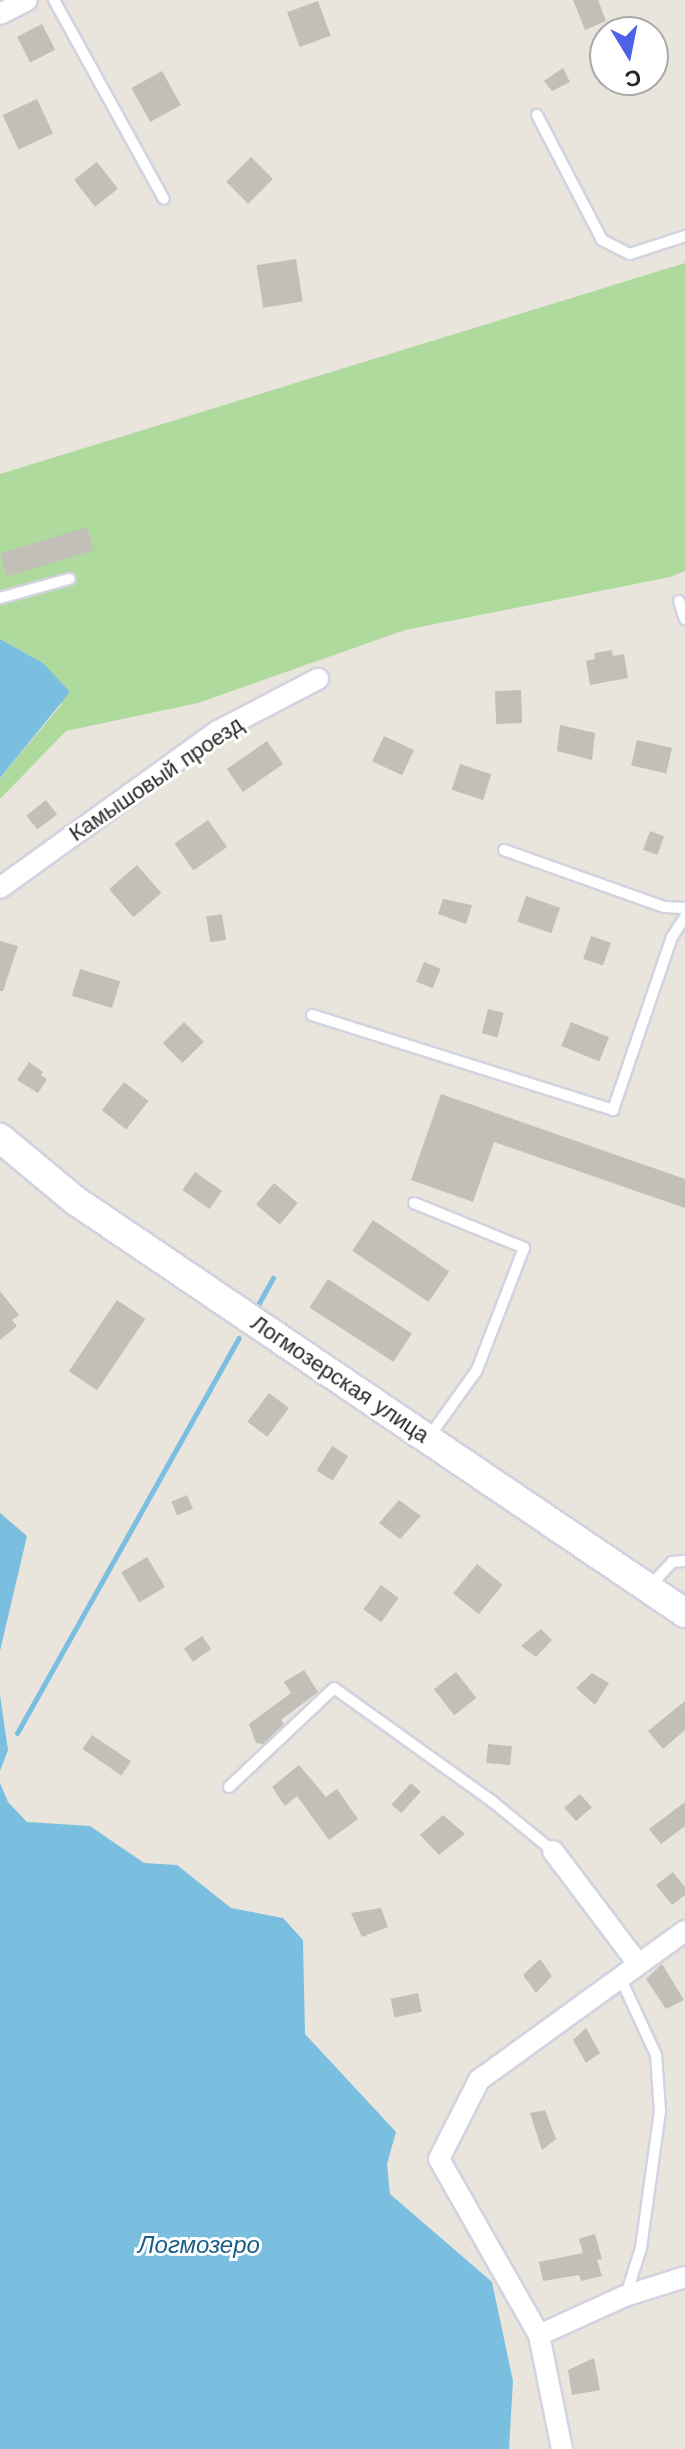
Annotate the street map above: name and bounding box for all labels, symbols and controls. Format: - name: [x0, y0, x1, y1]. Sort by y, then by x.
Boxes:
- north arrow: [589, 16, 669, 96]
- text: С: [623, 64, 643, 92]
- street label: Камышовый проезд: [64, 711, 248, 847]
- street label: Логмозерская улица: [246, 1310, 434, 1448]
- water label: Логмозеро: [138, 2232, 260, 2260]

